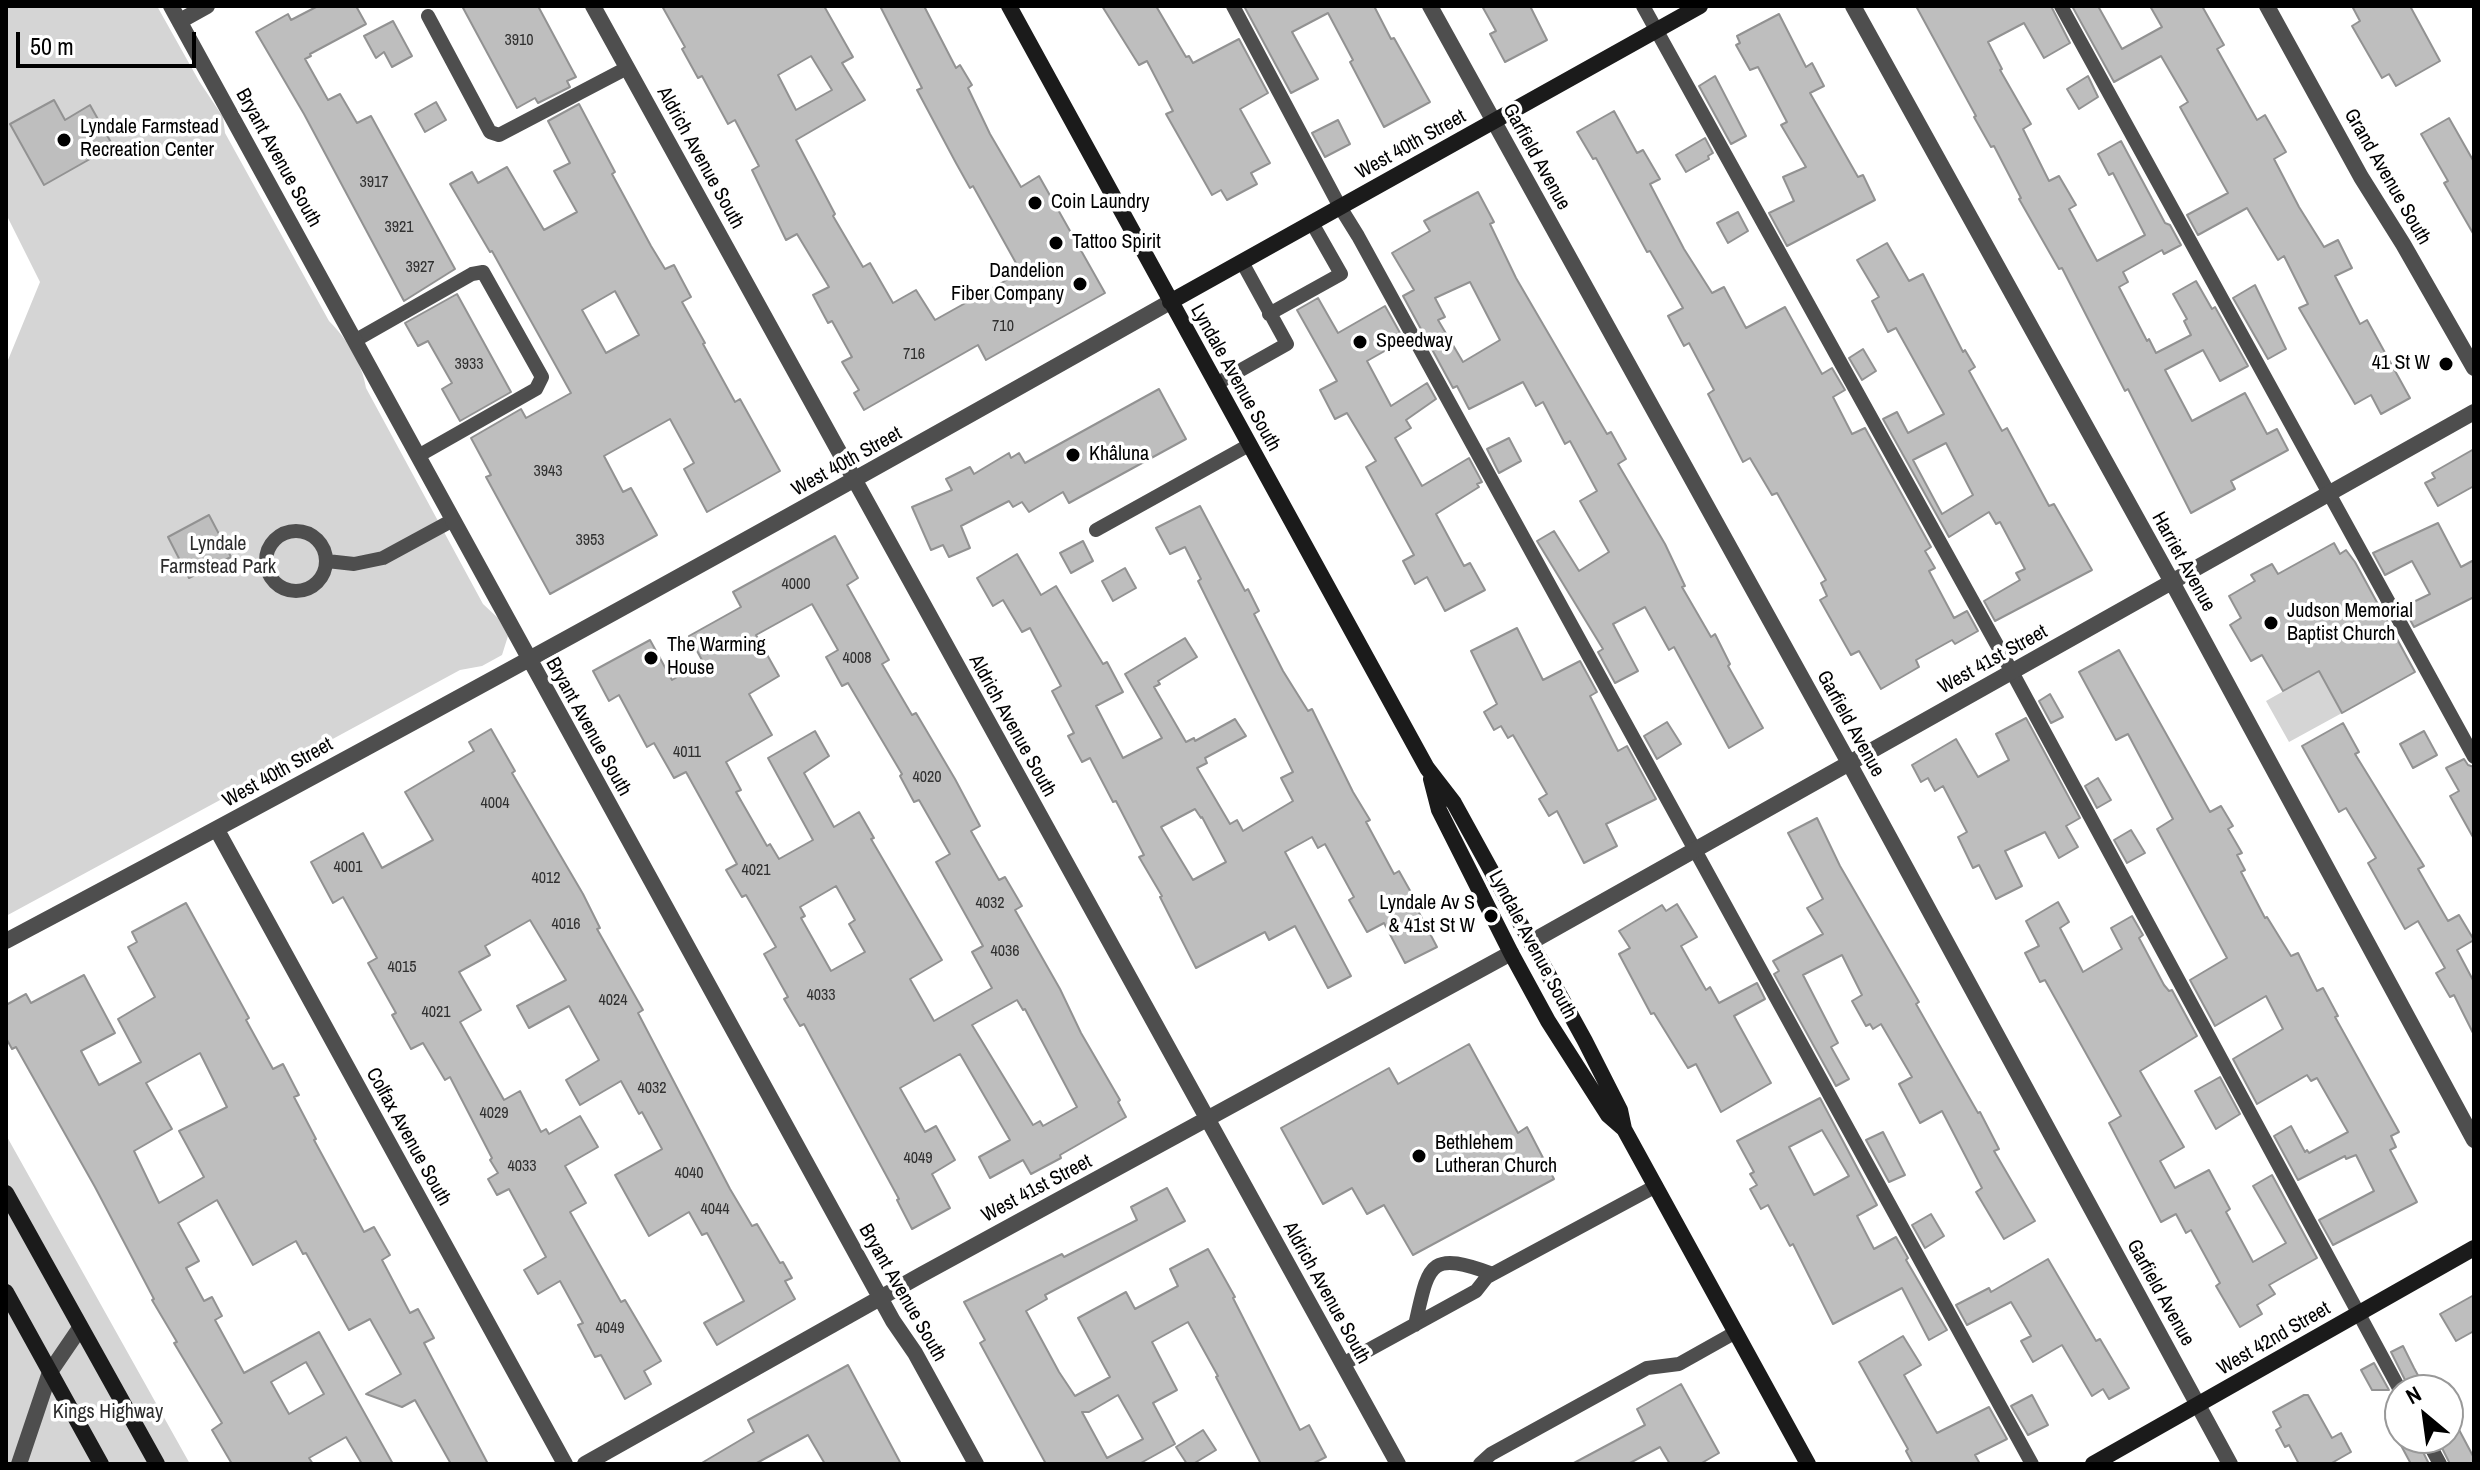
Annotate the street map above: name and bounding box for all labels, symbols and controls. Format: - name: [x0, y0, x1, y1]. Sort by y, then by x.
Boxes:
- scale bar: [20, 16, 200, 66]
- text: 50 m: [30, 30, 74, 62]
- house number: 3910: [504, 31, 534, 51]
- street label: Aldrich Avenue South: [651, 83, 749, 233]
- street label: Bryant Avenue South: [230, 85, 326, 231]
- street label: Garfield Avenue: [1497, 99, 1575, 215]
- street label: West 40th Street: [1352, 105, 1470, 185]
- street label: Grand Avenue South: [2338, 105, 2436, 249]
- place label: Lyndale Farmstead Recreation Center: [80, 116, 219, 163]
- marker: Lyndale Farmstead Recreation Center: [55, 131, 73, 149]
- house number: 3917: [359, 173, 389, 193]
- place label: Coin Laundry: [1051, 191, 1149, 215]
- marker: Coin Laundry: [1026, 194, 1044, 212]
- house number: 3921: [384, 218, 414, 238]
- place label: Tattoo Spirit: [1072, 231, 1161, 255]
- marker: Tattoo Spirit: [1047, 234, 1065, 252]
- house number: 3927: [405, 258, 435, 278]
- place label: Dandelion Fiber Company: [951, 260, 1064, 307]
- marker: Dandelion Fiber Company: [1071, 275, 1089, 293]
- street label: Lyndale Avenue South: [1185, 300, 1285, 456]
- house number: 710: [992, 317, 1014, 337]
- place label: Speedway: [1376, 330, 1453, 354]
- marker: Speedway: [1351, 333, 1369, 351]
- house number: 716: [903, 345, 925, 365]
- place label: 41 St W: [2372, 352, 2430, 376]
- house number: 3933: [454, 355, 484, 375]
- marker: 41 St W: [2437, 355, 2455, 373]
- street label: West 40th Street: [788, 422, 906, 502]
- place label: Khâluna: [1089, 443, 1149, 467]
- marker: Khâluna: [1064, 446, 1082, 464]
- house number: 3943: [533, 462, 563, 482]
- street label: Harriet Avenue: [2146, 508, 2220, 616]
- house number: 3953: [575, 531, 605, 551]
- park label: Lyndale Farmstead Park: [160, 533, 276, 580]
- house number: 4000: [781, 575, 811, 595]
- place label: Judson Memorial Baptist Church: [2287, 600, 2413, 647]
- marker: Judson Memorial Baptist Church: [2262, 614, 2280, 632]
- street label: West 41st Street: [1934, 620, 2052, 700]
- place label: The Warming House: [667, 634, 766, 681]
- marker: The Warming House: [642, 649, 660, 667]
- house number: 4008: [842, 649, 872, 669]
- street label: Aldrich Avenue South: [963, 651, 1061, 801]
- street label: Bryant Avenue South: [540, 654, 636, 800]
- street label: Garfield Avenue: [1811, 666, 1889, 782]
- street label: West 40th Street: [219, 733, 337, 813]
- house number: 4011: [673, 743, 701, 763]
- house number: 4020: [912, 768, 942, 788]
- house number: 4004: [480, 794, 510, 814]
- house number: 4001: [333, 858, 363, 878]
- house number: 4021: [741, 861, 771, 881]
- street label: Lyndale Avenue South: [1483, 867, 1581, 1023]
- house number: 4012: [531, 869, 561, 889]
- place label: Lyndale Av S & 41st St W: [1379, 892, 1475, 939]
- house number: 4032: [975, 894, 1005, 914]
- marker: Lyndale Av S & 41st St W: [1482, 907, 1500, 925]
- house number: 4016: [551, 915, 581, 935]
- house number: 4036: [990, 942, 1020, 962]
- house number: 4015: [387, 958, 417, 978]
- house number: 4033: [806, 986, 836, 1006]
- house number: 4024: [598, 991, 628, 1011]
- house number: 4021: [421, 1003, 451, 1023]
- street label: Colfax Avenue South: [360, 1064, 456, 1210]
- house number: 4032: [637, 1079, 667, 1099]
- house number: 4029: [479, 1104, 509, 1124]
- place label: Bethlehem Lutheran Church: [1435, 1132, 1557, 1179]
- marker: Bethlehem Lutheran Church: [1410, 1147, 1428, 1165]
- house number: 4049: [903, 1149, 933, 1169]
- street label: West 41st Street: [978, 1150, 1096, 1228]
- house number: 4033: [507, 1157, 537, 1177]
- house number: 4040: [674, 1164, 704, 1184]
- house number: 4044: [700, 1200, 730, 1220]
- street label: Aldrich Avenue South: [1277, 1218, 1375, 1368]
- street label: Bryant Avenue South: [853, 1220, 951, 1366]
- street label: Garfield Avenue: [2121, 1235, 2199, 1351]
- street label: West 42nd Street: [2213, 1297, 2335, 1381]
- house number: 4049: [595, 1319, 625, 1339]
- north arrow: [2384, 1374, 2464, 1454]
- text: N: [2400, 1378, 2426, 1411]
- park label: Kings Highway: [53, 1401, 163, 1425]

